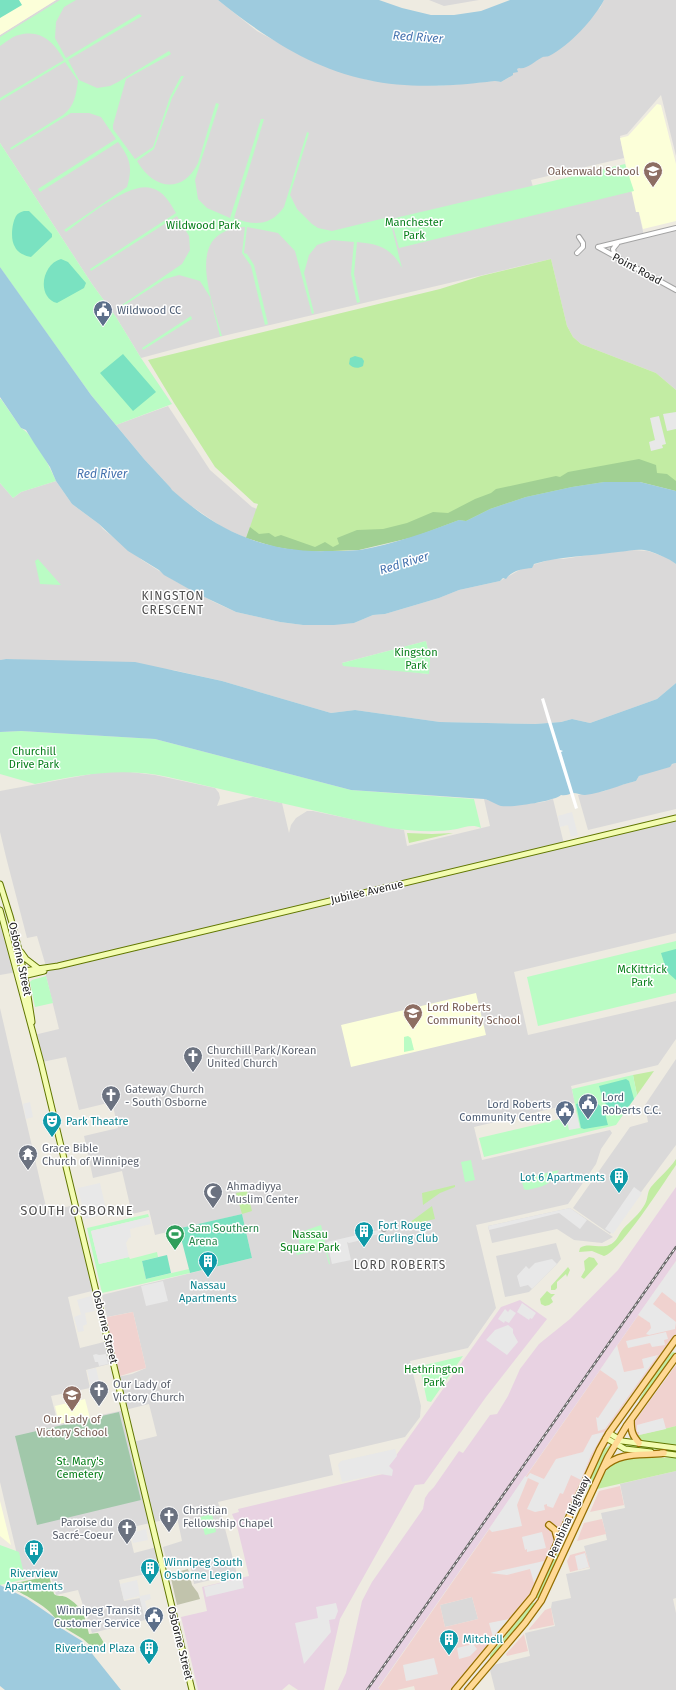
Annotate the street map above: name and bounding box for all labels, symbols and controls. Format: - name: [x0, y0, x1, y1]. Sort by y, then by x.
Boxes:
- water label: Red River: [392, 28, 444, 46]
- school or university icon: Oakenwald School: [642, 160, 664, 188]
- place label: Oakenwald School: [547, 165, 639, 178]
- park label: Manchester Park: [385, 216, 444, 242]
- park label: Wildwood Park: [166, 219, 240, 232]
- street label: Point Road: [610, 251, 664, 287]
- public building icon: Wildwood CC: [92, 299, 114, 327]
- place label: Wildwood CC: [117, 304, 181, 317]
- water label: Red River: [77, 467, 128, 481]
- water label: Red River: [378, 549, 431, 577]
- district label: KINGSTON CRESCENT: [142, 589, 204, 617]
- park label: Kingston Park: [394, 646, 438, 672]
- park label: Churchill Drive Park: [9, 745, 60, 771]
- street label: Jubilee Avenue: [329, 877, 405, 907]
- street label: Osborne Street: [6, 921, 34, 997]
- park label: McKittrick Park: [617, 963, 667, 989]
- place label: Lord Roberts Community School: [427, 1001, 520, 1027]
- school or university icon: Lord Roberts Community School: [402, 1002, 424, 1030]
- place label: Churchill Park/Korean United Church: [207, 1044, 316, 1070]
- church icon: Churchill Park/Korean United Church: [182, 1045, 204, 1073]
- place label: Gateway Church - South Osborne: [125, 1083, 207, 1109]
- church icon: Gateway Church - South Osborne: [100, 1084, 122, 1112]
- place label: Lord Roberts C.C.: [602, 1091, 661, 1117]
- public building icon: Lord Roberts C.C.: [577, 1092, 599, 1120]
- place label: Lord Roberts Community Centre: [459, 1098, 551, 1124]
- public building icon: Lord Roberts Community Centre: [554, 1099, 576, 1127]
- theatre icon: Park Theatre: [41, 1110, 63, 1138]
- place label: Park Theatre: [66, 1115, 128, 1128]
- place label: Grace Bible Church of Winnipeg: [42, 1142, 139, 1168]
- temple icon: Grace Bible Church of Winnipeg: [17, 1143, 39, 1171]
- building icon: Lot 6 Apartments: [608, 1166, 630, 1194]
- place label: Lot 6 Apartments: [520, 1171, 605, 1184]
- place label: Ahmadiyya Muslim Center: [227, 1180, 299, 1206]
- mosque icon: Ahmadiyya Muslim Center: [202, 1181, 224, 1209]
- district label: SOUTH OSBORNE: [20, 1203, 134, 1218]
- place label: Fort Rouge Curling Club: [378, 1219, 438, 1245]
- building icon: Fort Rouge Curling Club: [353, 1220, 375, 1248]
- place label: Sam Southern Arena: [189, 1222, 259, 1248]
- sports icon: Sam Southern Arena: [164, 1223, 186, 1251]
- park label: Nassau Square Park: [280, 1228, 340, 1254]
- building icon: Nassau Apartments: [197, 1250, 219, 1278]
- district label: LORD ROBERTS: [354, 1258, 446, 1272]
- place label: Nassau Apartments: [179, 1279, 237, 1305]
- street label: Osborne Street: [90, 1289, 120, 1365]
- park label: Hethrington Park: [404, 1363, 464, 1389]
- place label: Our Lady of Victory Church: [113, 1378, 185, 1404]
- church icon: Our Lady of Victory Church: [88, 1379, 110, 1407]
- school or university icon: Our Lady of Victory School: [61, 1384, 83, 1412]
- place label: Our Lady of Victory School: [36, 1413, 108, 1439]
- park label: St. Mary's Cemetery: [56, 1455, 104, 1481]
- street label: Pembina Highway: [545, 1474, 593, 1560]
- place label: Christian Fellowship Chapel: [183, 1504, 273, 1530]
- church icon: Christian Fellowship Chapel: [158, 1505, 180, 1533]
- place label: Paroise du Sacré-Coeur: [52, 1516, 114, 1542]
- church icon: Paroise du Sacré-Coeur: [116, 1517, 138, 1545]
- building icon: Riverview Apartments: [23, 1538, 45, 1566]
- place label: Winnipeg South Osborne Legion: [164, 1556, 243, 1582]
- building icon: Winnipeg South Osborne Legion: [139, 1557, 161, 1585]
- place label: Riverview Apartments: [5, 1567, 63, 1593]
- place label: Winnipeg Transit Customer Service: [54, 1604, 140, 1630]
- public building icon: Winnipeg Transit Customer Service: [143, 1605, 165, 1633]
- street label: Osborne Street: [165, 1605, 195, 1681]
- building icon: Mitchell: [438, 1628, 460, 1656]
- place label: Mitchell: [463, 1633, 503, 1646]
- building icon: Riverbend Plaza: [138, 1637, 160, 1665]
- place label: Riverbend Plaza: [55, 1642, 135, 1655]

